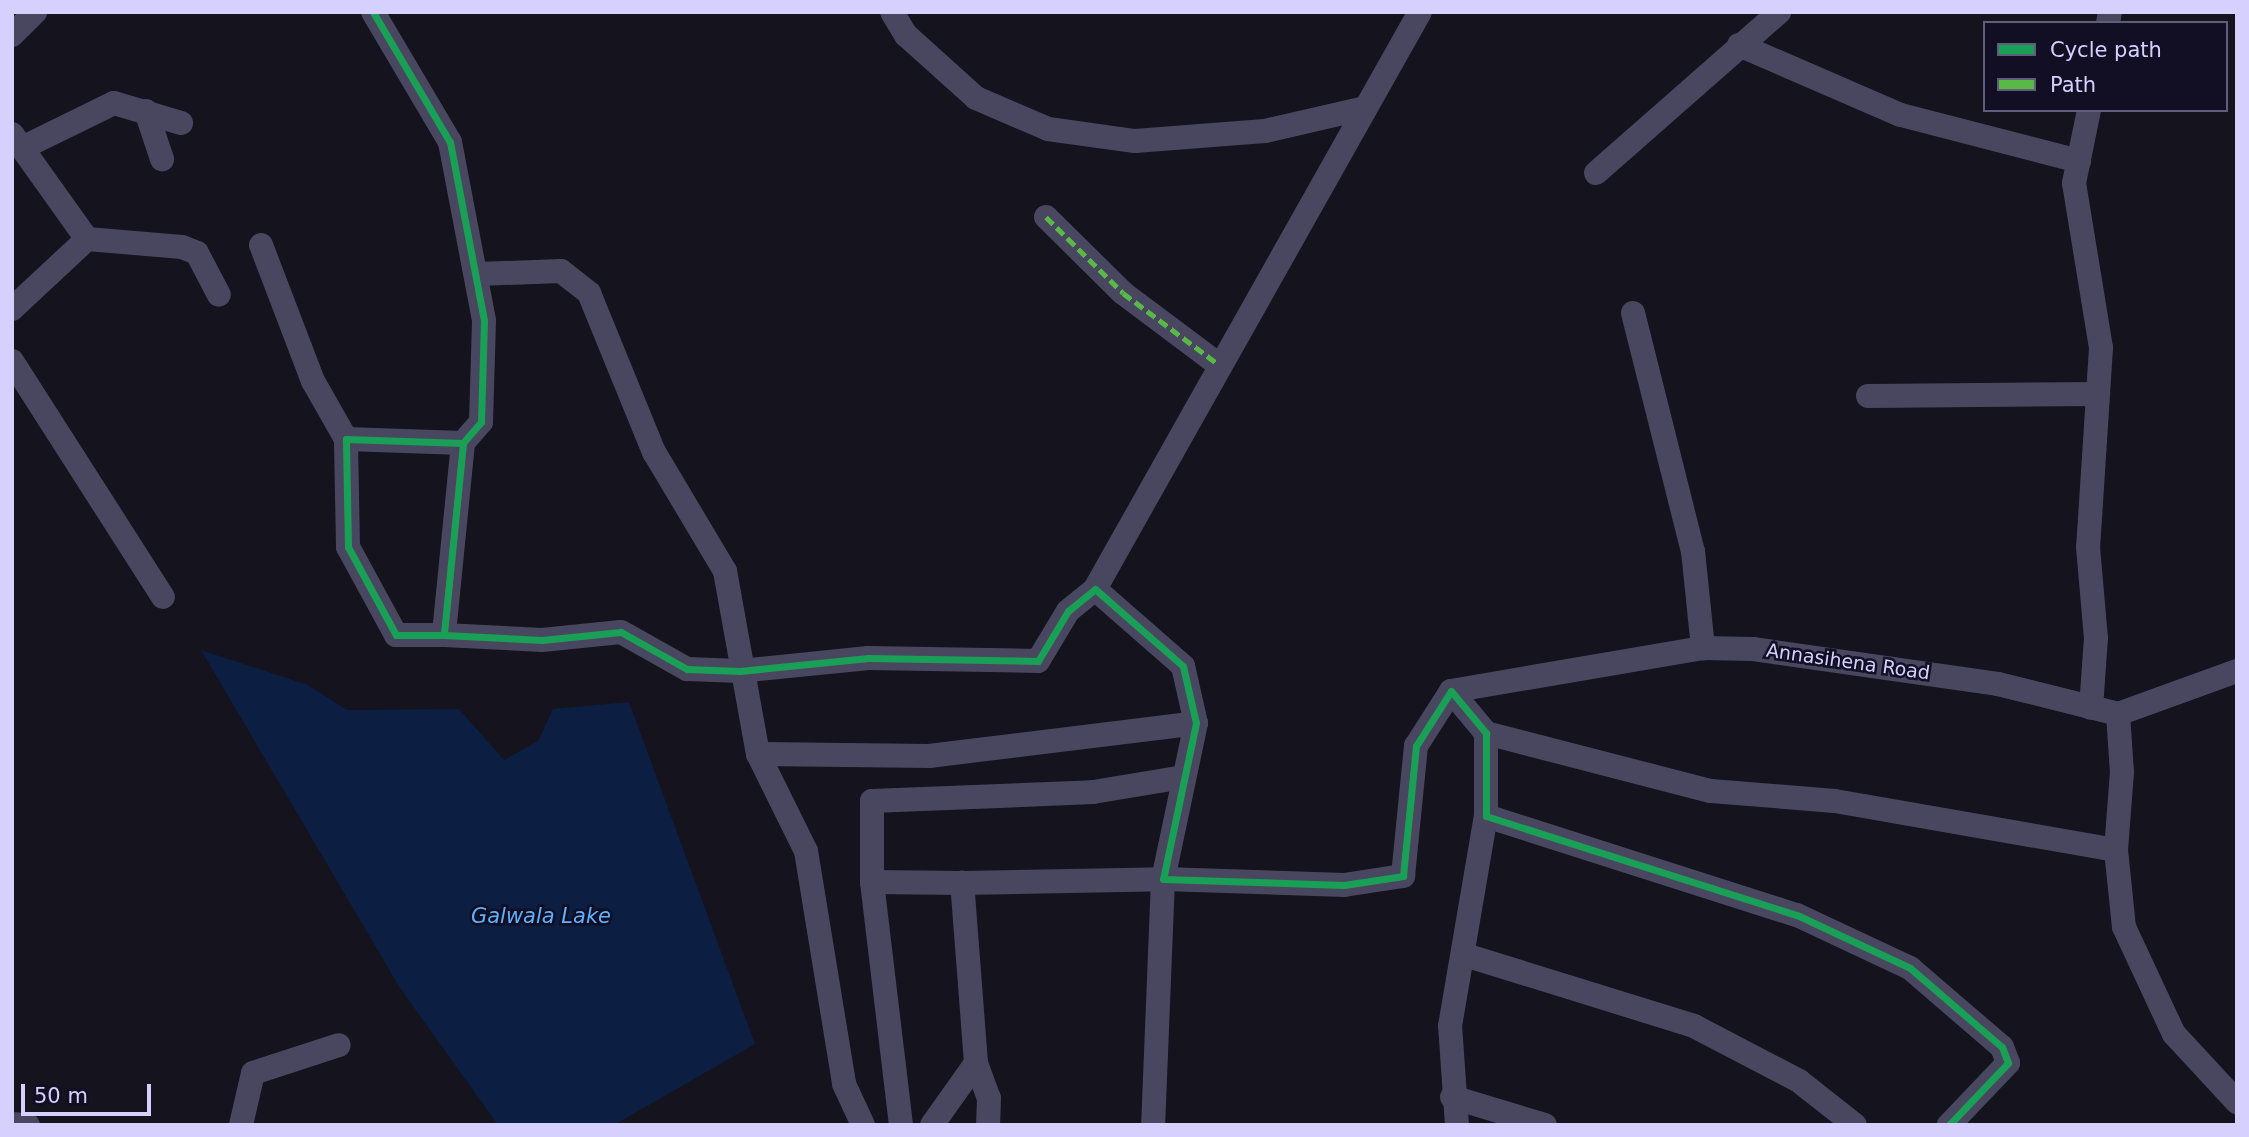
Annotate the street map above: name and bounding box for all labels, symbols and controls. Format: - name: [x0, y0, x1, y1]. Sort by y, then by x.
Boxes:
- legend: [1983, 21, 2228, 112]
- text: Cycle path: [2050, 38, 2162, 62]
- text: Path: [2050, 73, 2096, 97]
- street label: Annasihena Road: [1765, 639, 1931, 685]
- water label: Galwala Lake: [471, 903, 611, 929]
- scale bar: [24, 1070, 154, 1114]
- text: 50 m: [34, 1084, 88, 1108]

